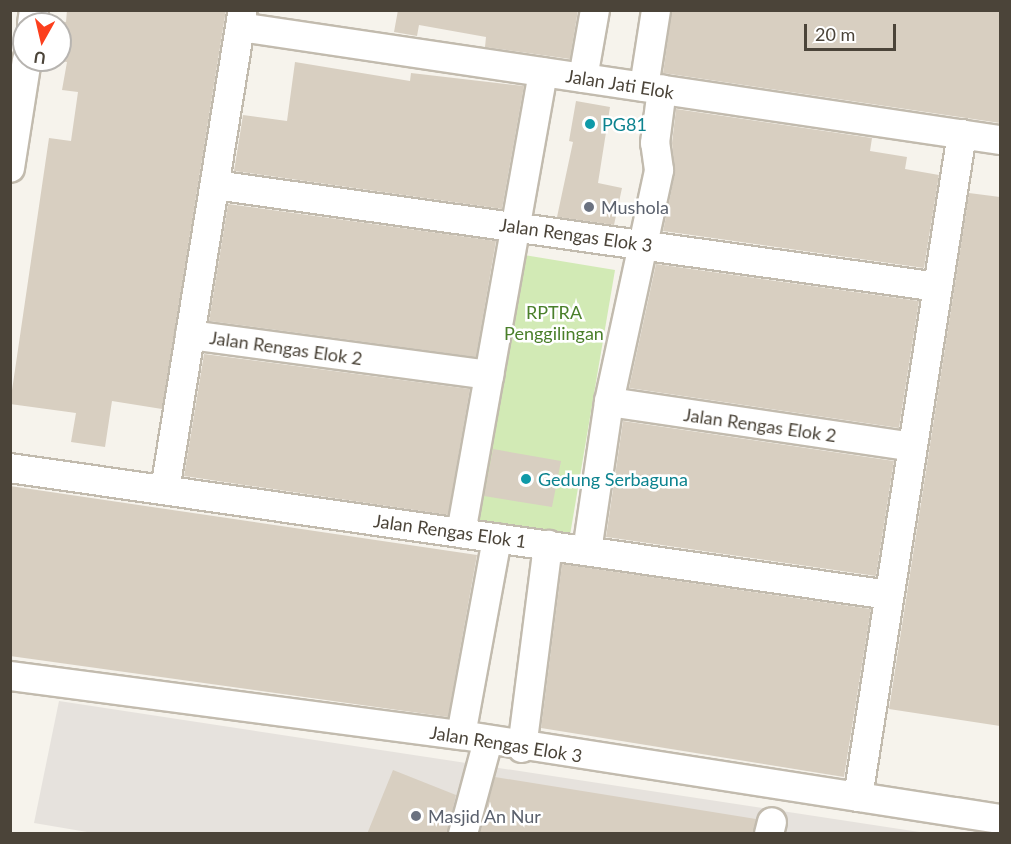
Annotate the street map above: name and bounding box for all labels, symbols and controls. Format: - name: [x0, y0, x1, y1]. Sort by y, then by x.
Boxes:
- north arrow: [12, 12, 72, 72]
- scale bar: [807, 12, 898, 50]
- text: 20 m: [815, 23, 855, 45]
- text: U: [33, 48, 47, 69]
- street label: Jalan Jati Elok: [564, 65, 676, 103]
- place label: PG81: [602, 113, 647, 135]
- marker: PG81: [583, 117, 597, 131]
- place label: Mushola: [601, 196, 669, 218]
- marker: Mushola: [582, 200, 596, 214]
- street label: Jalan Rengas Elok 3: [498, 214, 654, 256]
- park label: RPTRA Penggilingan: [504, 302, 604, 344]
- street label: Jalan Rengas Elok 2: [208, 327, 364, 369]
- street label: Jalan Rengas Elok 2: [682, 404, 838, 446]
- place label: Gedung Serbaguna: [538, 468, 688, 490]
- marker: Gedung Serbaguna: [519, 472, 533, 486]
- street label: Jalan Rengas Elok 1: [372, 510, 528, 552]
- street label: Jalan Rengas Elok 3: [428, 721, 584, 767]
- place label: Masjid An Nur: [428, 805, 541, 827]
- marker: Masjid An Nur: [409, 809, 423, 823]

